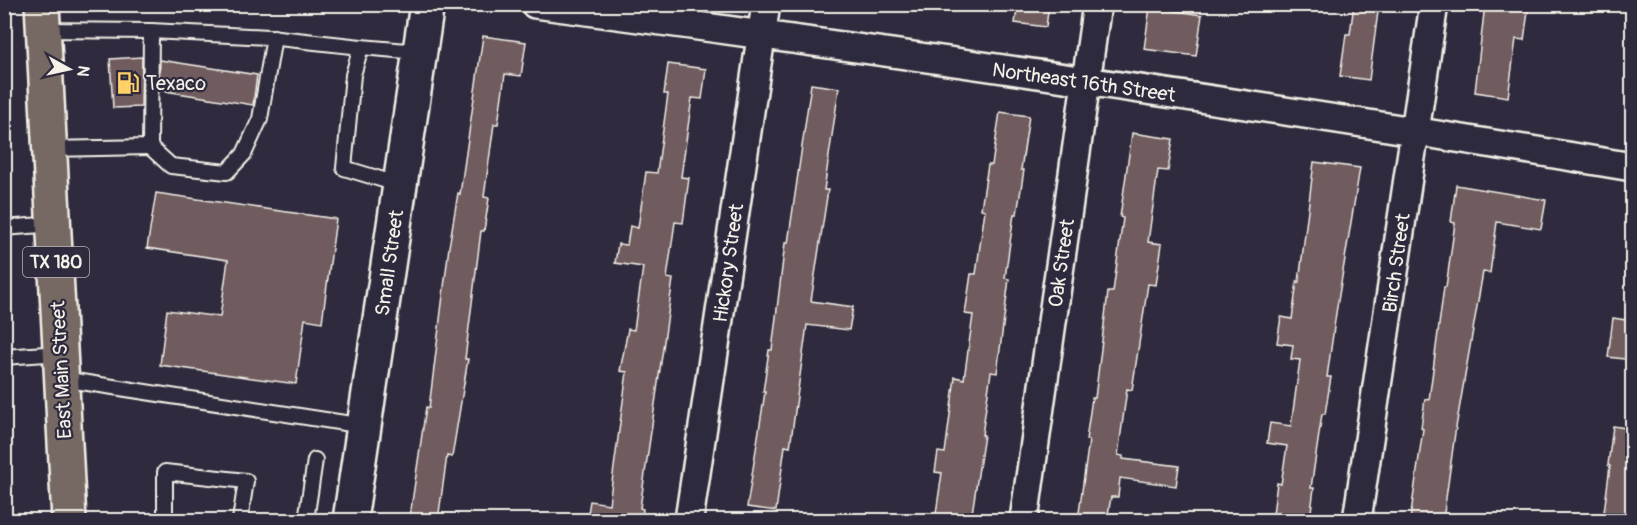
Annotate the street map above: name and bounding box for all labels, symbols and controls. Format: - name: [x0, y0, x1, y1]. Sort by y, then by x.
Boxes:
- north arrow: [39, 39, 99, 99]
- street label: Northeast 16th Street: [991, 57, 1178, 108]
- text: N: [72, 64, 94, 78]
- fuel station icon: Texaco: [115, 70, 141, 96]
- place label: Texaco: [146, 71, 206, 96]
- street label: Hickory Street: [708, 201, 749, 324]
- street label: Small Street: [370, 208, 409, 318]
- street label: Birch Street: [1377, 211, 1416, 314]
- street label: Oak Street: [1043, 216, 1080, 309]
- road number: TX 180: [23, 247, 89, 277]
- street label: East Main Street: [45, 299, 78, 440]

